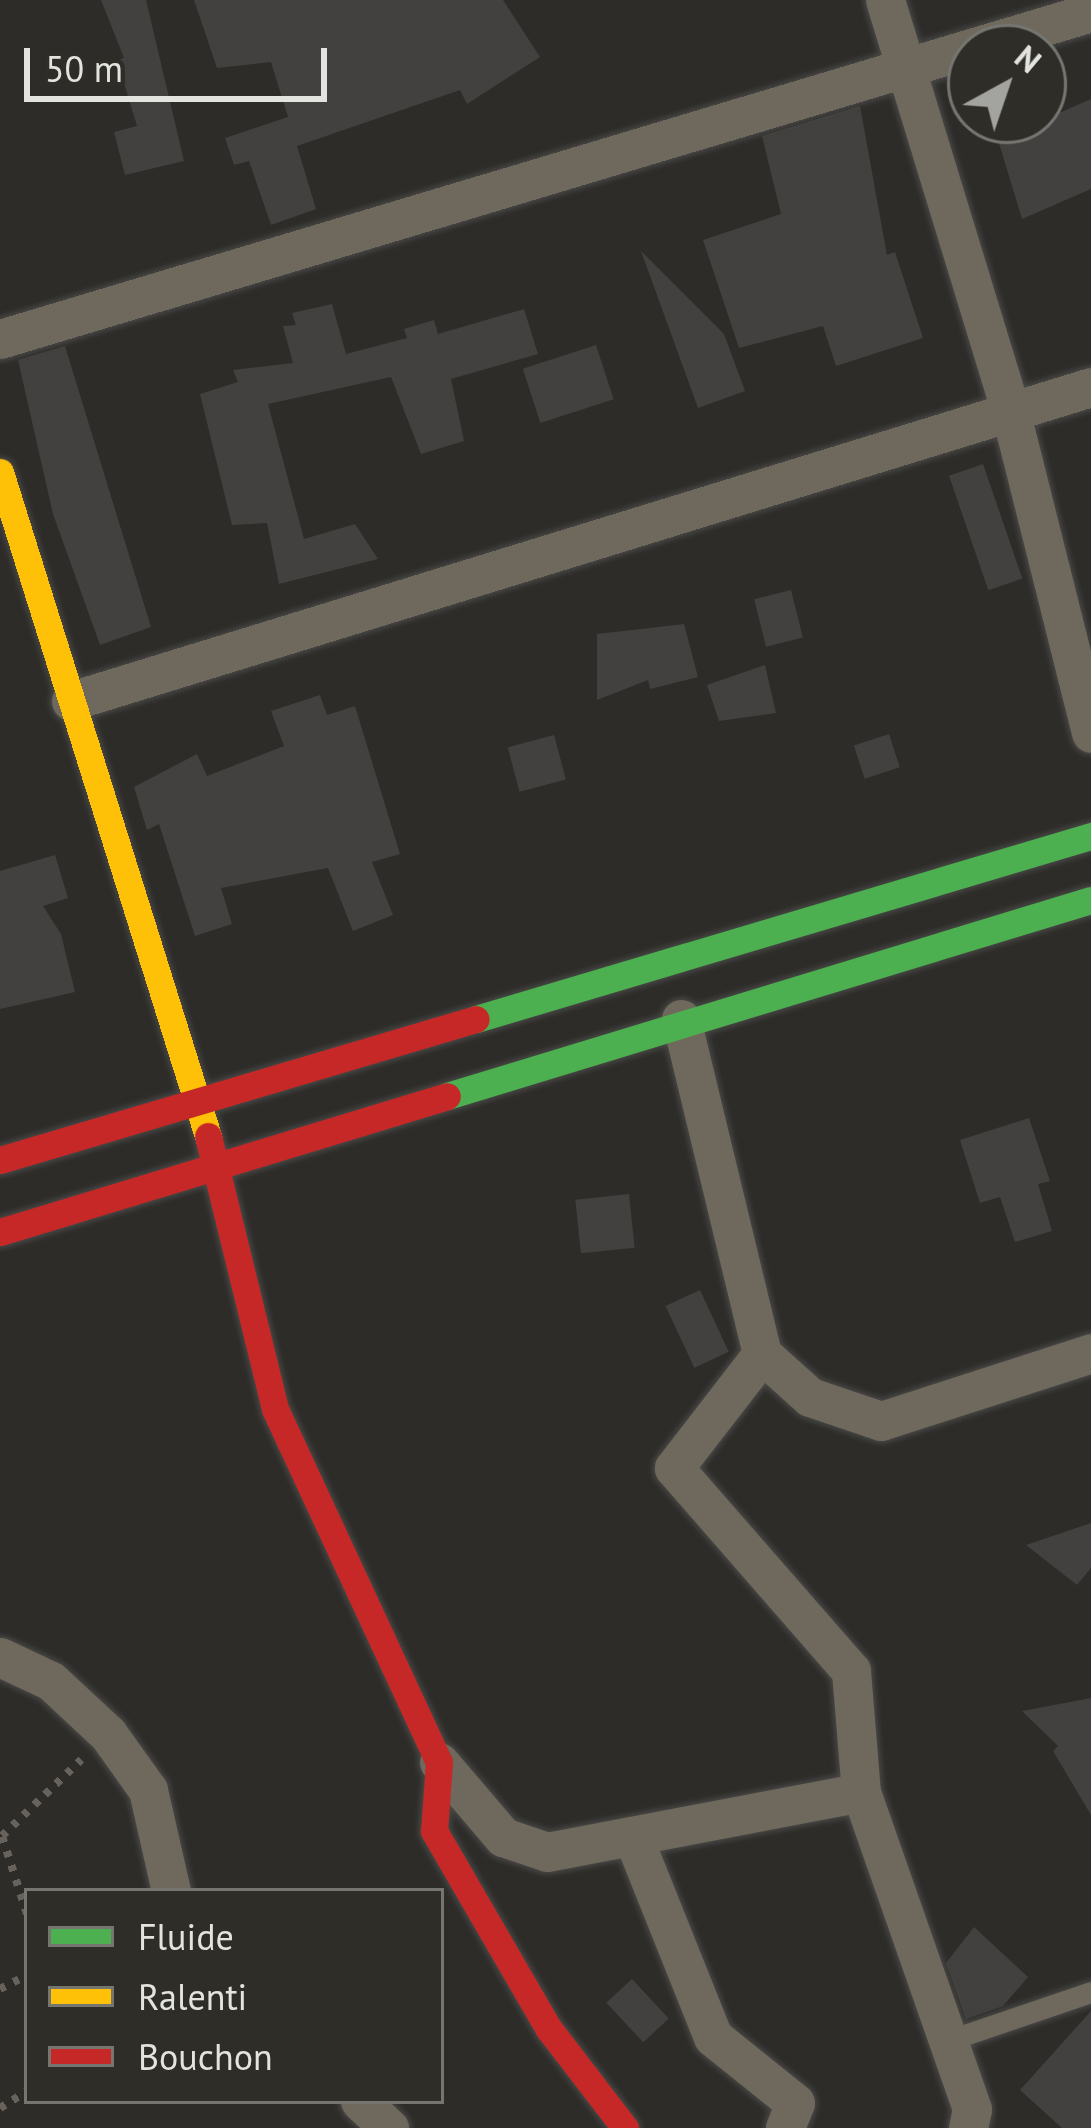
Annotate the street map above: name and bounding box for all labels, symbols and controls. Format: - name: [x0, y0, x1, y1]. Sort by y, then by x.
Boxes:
- scale bar: [30, 24, 333, 98]
- north arrow: [947, 24, 1067, 144]
- text: N: [1006, 35, 1051, 82]
- text: 50 m: [45, 45, 123, 92]
- legend: [24, 1888, 444, 2104]
- text: Fluide: [138, 1913, 234, 1960]
- text: Ralenti: [138, 1973, 247, 2020]
- text: Bouchon: [138, 2033, 273, 2080]

